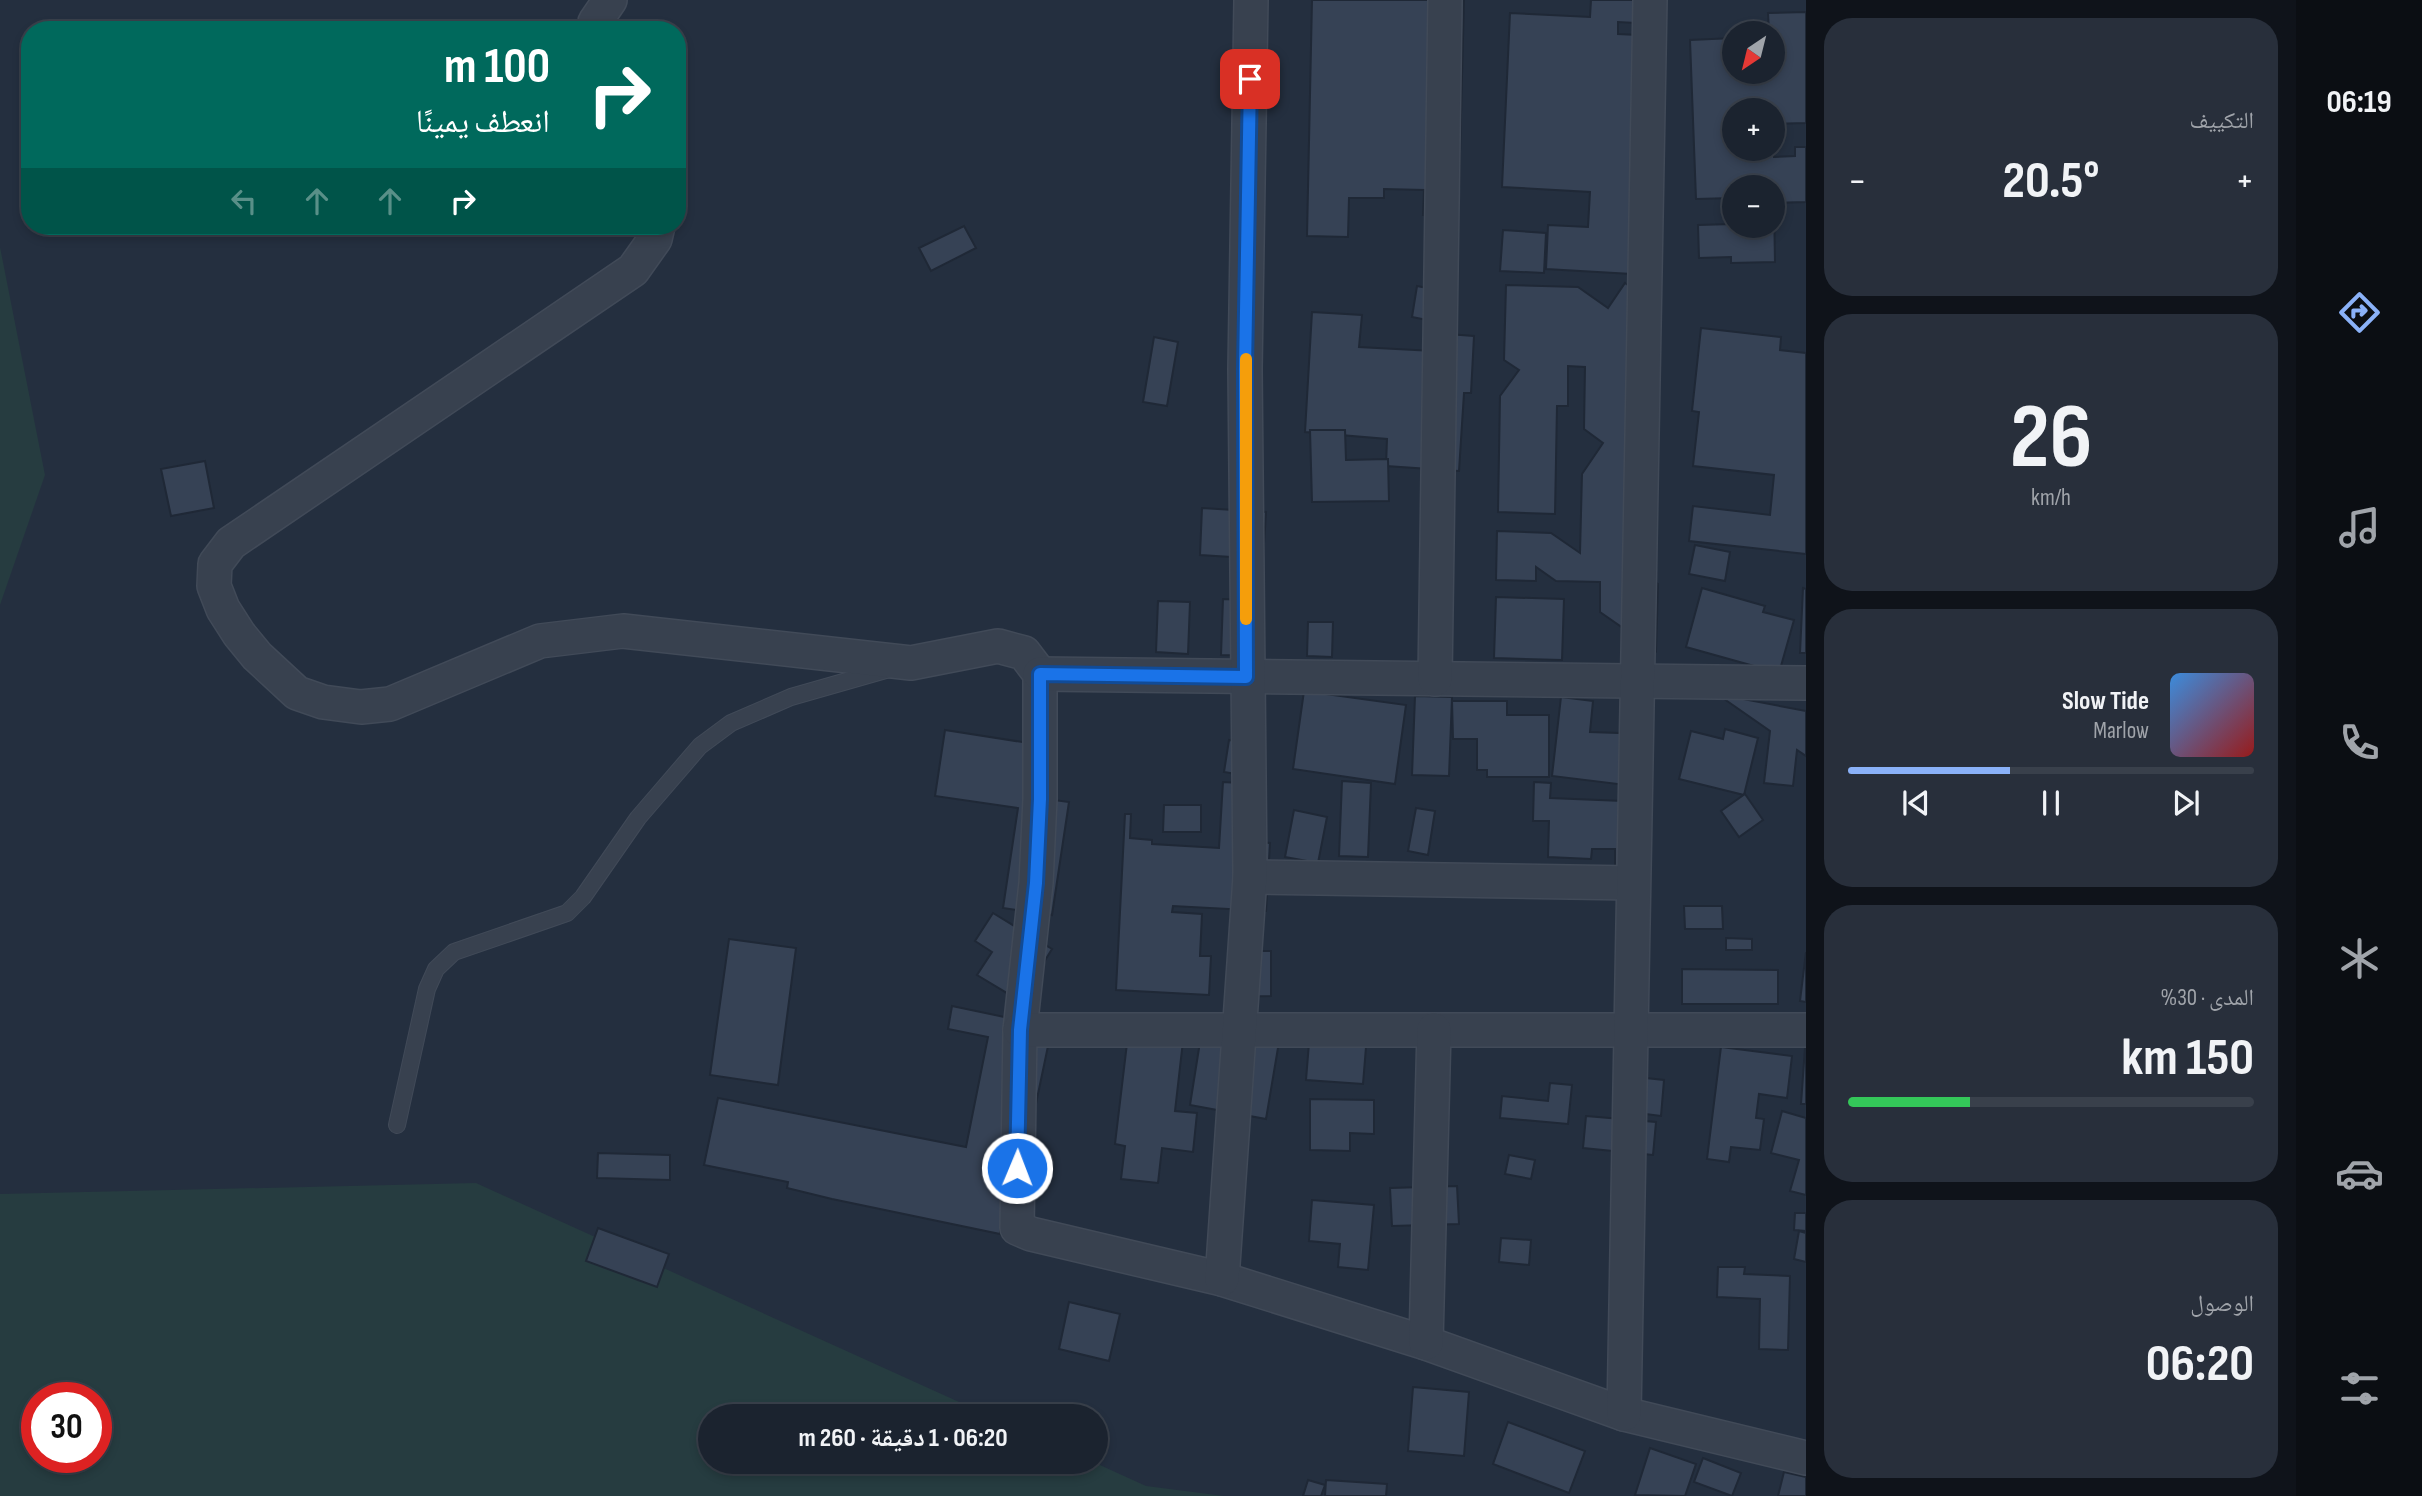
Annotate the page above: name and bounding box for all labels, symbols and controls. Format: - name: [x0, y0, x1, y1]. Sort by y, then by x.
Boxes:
- north arrow: [1722, 21, 1785, 84]
- map controls: [1722, 21, 1785, 238]
- text: 100 m: [444, 38, 550, 97]
- icon: right: [574, 49, 665, 140]
- pin: [1220, 49, 1280, 109]
- icon: arrive: [1231, 60, 1269, 98]
- text: 06:19: [2326, 83, 2392, 122]
- button: +: [1722, 98, 1785, 161]
- text: انعطف يمينًا: [416, 103, 550, 142]
- text: التكييف: [2189, 107, 2254, 135]
- text: 20.5°: [2002, 150, 2100, 213]
- text: −: [1848, 159, 1867, 204]
- text: +: [2235, 159, 2254, 204]
- button: −: [1722, 175, 1785, 238]
- icon: left: [225, 182, 263, 220]
- icon: ahead: [298, 182, 336, 220]
- icon: ahead: [371, 182, 409, 220]
- icon: right: [444, 182, 482, 220]
- icon: directions: [2335, 288, 2384, 337]
- text: 26: [2010, 384, 2092, 493]
- text: km/h: [2031, 484, 2071, 512]
- icon: music: [2335, 503, 2384, 552]
- text: Slow Tide: [2062, 686, 2149, 717]
- text: Marlow: [2093, 717, 2149, 745]
- icon: phone: [2335, 718, 2384, 767]
- icon: previous: [1897, 784, 1935, 822]
- icon: pause: [2032, 784, 2070, 822]
- icon: next: [2167, 784, 2205, 822]
- icon: climate: [2335, 934, 2384, 983]
- text: المدى · 30%: [2161, 984, 2254, 1012]
- text: 150 km: [2121, 1027, 2254, 1090]
- position arrow: [980, 1131, 1054, 1205]
- icon: car: [2335, 1149, 2384, 1198]
- text: الوصول: [2190, 1290, 2254, 1318]
- text: 06:20: [2146, 1333, 2254, 1396]
- icon: filters: [2335, 1364, 2384, 1413]
- speed limit sign: 30: [21, 1382, 112, 1473]
- text: 06:20 · 1 دقيقة · 260 m: [798, 1423, 1008, 1454]

